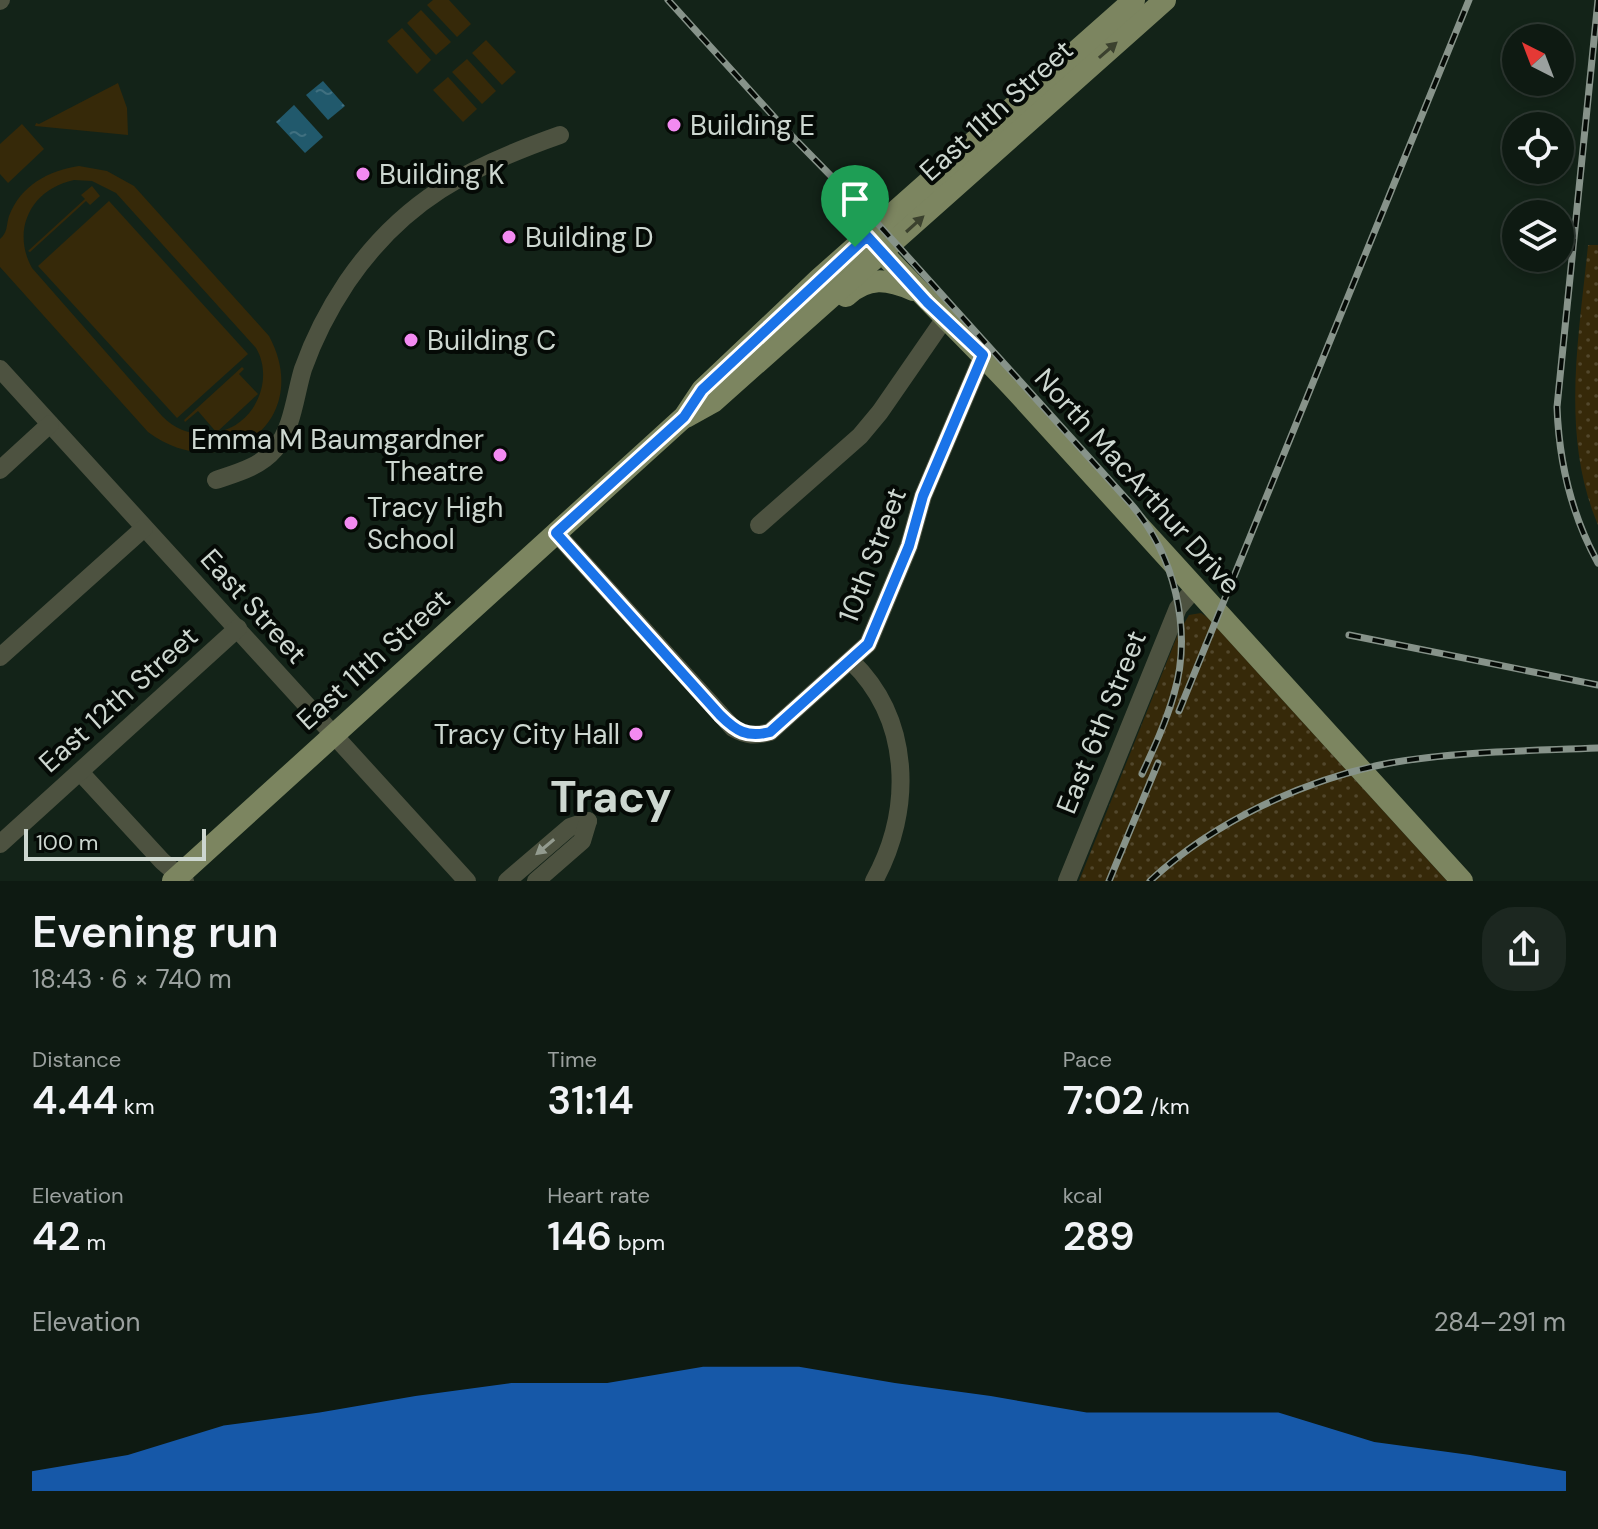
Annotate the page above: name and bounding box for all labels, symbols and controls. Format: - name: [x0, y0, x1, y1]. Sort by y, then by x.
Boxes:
- north arrow: [1502, 24, 1574, 96]
- map controls: [1502, 24, 1574, 272]
- street label: East 11th Street: [912, 32, 1081, 189]
- one-way arrow: [1098, 42, 1118, 59]
- place label: Building E: [690, 107, 815, 144]
- button: locate: [1502, 112, 1574, 184]
- marker: Building E: [665, 116, 683, 134]
- place label: Building K: [379, 156, 505, 193]
- marker: Building K: [354, 165, 372, 183]
- pin: [821, 165, 889, 247]
- icon: arrive: [833, 177, 877, 221]
- button: layers: [1502, 200, 1574, 272]
- one-way arrow: [905, 215, 924, 233]
- place label: Building D: [525, 219, 654, 256]
- marker: Building D: [500, 228, 518, 246]
- place label: Building C: [427, 322, 556, 359]
- marker: Building C: [402, 331, 420, 349]
- street label: North MacArthur Drive: [1026, 361, 1249, 602]
- place label: Emma M Baumgardner Theatre: [191, 421, 484, 490]
- marker: Emma M Baumgardner Theatre: [491, 446, 509, 464]
- street label: 10th Street: [830, 482, 915, 628]
- place label: Tracy High School: [367, 489, 503, 558]
- marker: Tracy High School: [342, 514, 360, 532]
- street label: East Street: [192, 541, 315, 672]
- street label: East 11th Street: [289, 581, 458, 738]
- street label: East 12th Street: [31, 618, 206, 781]
- street label: East 6th Street: [1048, 625, 1155, 819]
- place label: Tracy City Hall: [434, 716, 620, 753]
- marker: Tracy City Hall: [627, 725, 645, 743]
- district label: Tracy: [550, 768, 672, 826]
- scale bar: [24, 825, 206, 861]
- text: 100 m: [36, 828, 98, 857]
- one-way arrow: [535, 838, 555, 855]
- text: Evening run: [32, 903, 279, 961]
- button: share: [1482, 907, 1566, 991]
- text: 18:43 · 6 × 740 m: [32, 962, 232, 996]
- text: Distance: [32, 1045, 121, 1074]
- text: Time: [547, 1045, 597, 1074]
- text: Pace: [1063, 1045, 1112, 1074]
- text: 4.44: [32, 1074, 118, 1126]
- text: 31:14: [547, 1074, 634, 1126]
- text: 7:02: [1063, 1074, 1144, 1126]
- text: km: [118, 1092, 155, 1121]
- text: /km: [1144, 1092, 1190, 1121]
- text: Elevation: [32, 1181, 124, 1210]
- text: Heart rate: [547, 1181, 650, 1210]
- text: kcal: [1063, 1181, 1102, 1210]
- text: 42: [32, 1210, 81, 1262]
- text: 146: [547, 1210, 612, 1262]
- text: 289: [1063, 1210, 1135, 1262]
- text: m: [81, 1228, 106, 1257]
- text: bpm: [612, 1228, 665, 1257]
- text: Elevation: [32, 1305, 140, 1339]
- text: 284–291 m: [1434, 1305, 1566, 1339]

